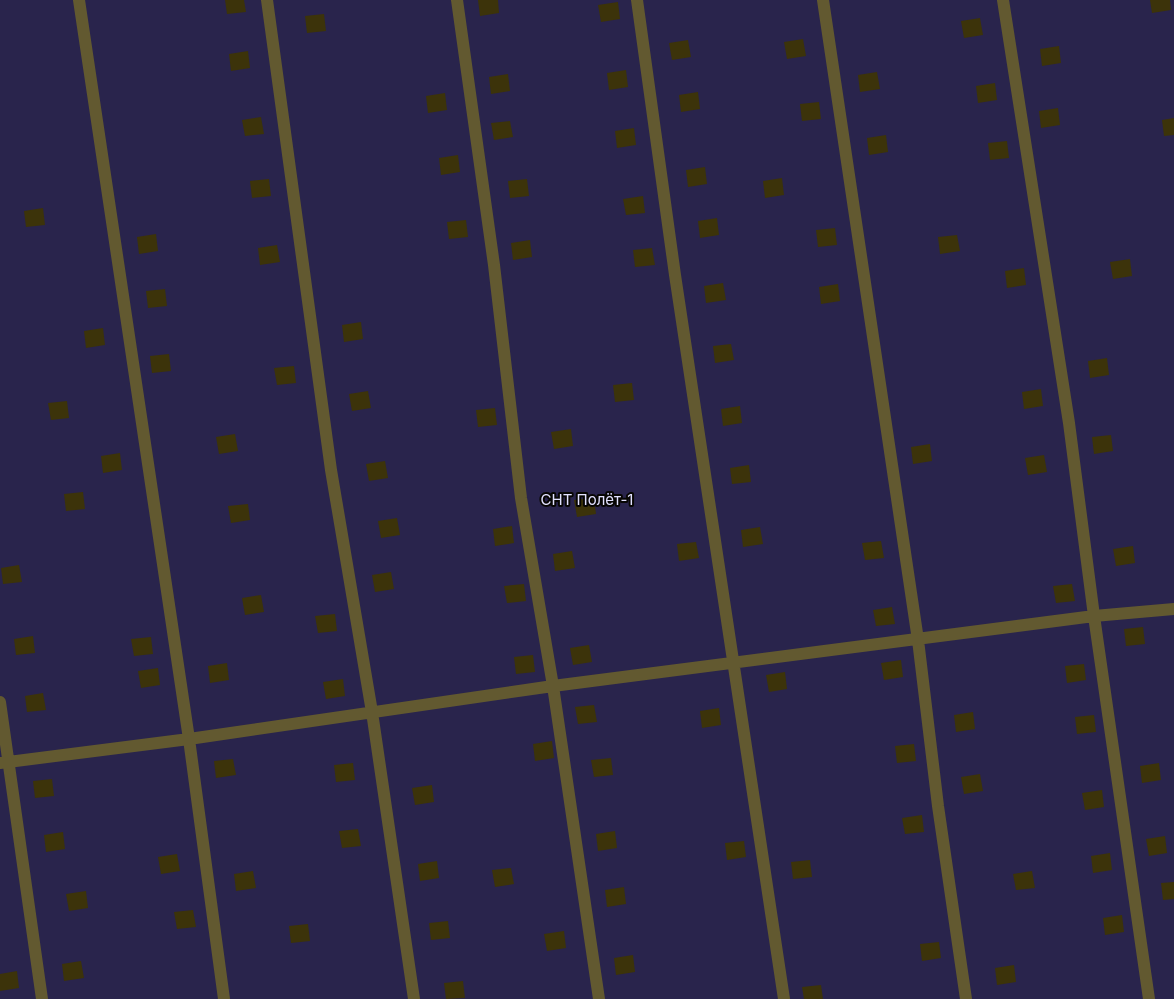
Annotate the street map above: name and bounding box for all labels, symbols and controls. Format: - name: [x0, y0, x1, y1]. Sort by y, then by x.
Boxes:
- park label: СНТ Полёт-1: [541, 490, 633, 509]

